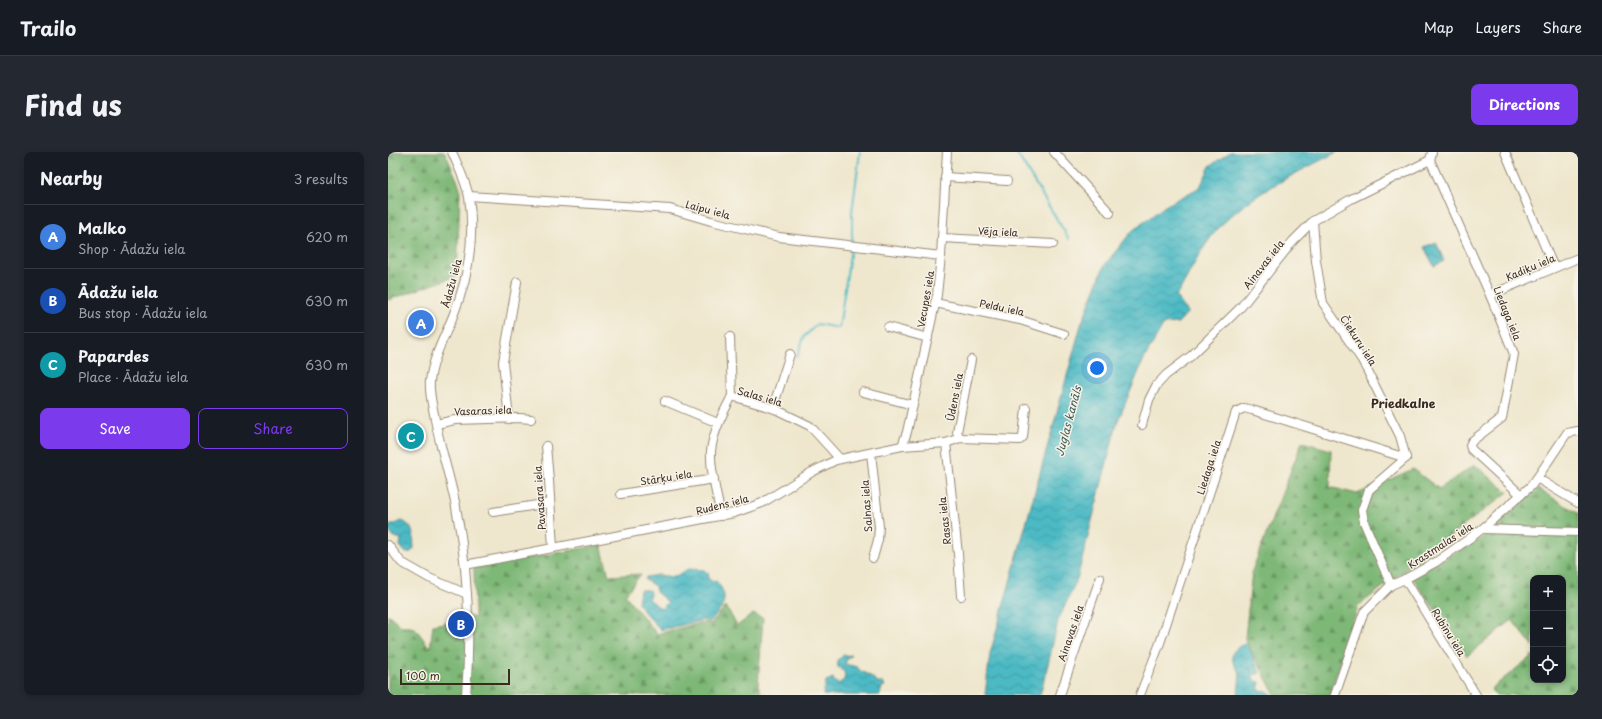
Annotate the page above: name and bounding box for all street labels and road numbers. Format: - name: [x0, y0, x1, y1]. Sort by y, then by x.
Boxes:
- street label: Laipu iela: [684, 196, 733, 222]
- street label: Vēja iela: [978, 222, 1019, 240]
- street label: Ainavas iela: [1239, 236, 1287, 292]
- street label: Kadiķu iela: [1503, 250, 1558, 284]
- street label: Ādažu iela: [437, 256, 465, 309]
- street label: Vecupes iela: [913, 268, 938, 329]
- street label: Liedaga iela: [1490, 284, 1526, 342]
- street label: Peldu iela: [978, 295, 1027, 319]
- street label: Čiekuru iela: [1337, 312, 1381, 369]
- street label: Ūdens iela: [942, 371, 966, 422]
- street label: Salas iela: [736, 382, 785, 410]
- street label: Vasaras iela: [454, 401, 513, 419]
- street label: Liedaga iela: [1192, 438, 1224, 496]
- street label: Pavasara iela: [529, 465, 549, 531]
- street label: Stārķu iela: [639, 465, 694, 489]
- street label: Salnas iela: [857, 479, 875, 533]
- street label: Rudens iela: [694, 490, 751, 518]
- street label: Rasas iela: [934, 496, 954, 546]
- street label: Krastmalas iela: [1404, 518, 1476, 572]
- street label: Ainavas iela: [1053, 603, 1087, 663]
- street label: Rubīnu iela: [1428, 605, 1470, 659]

